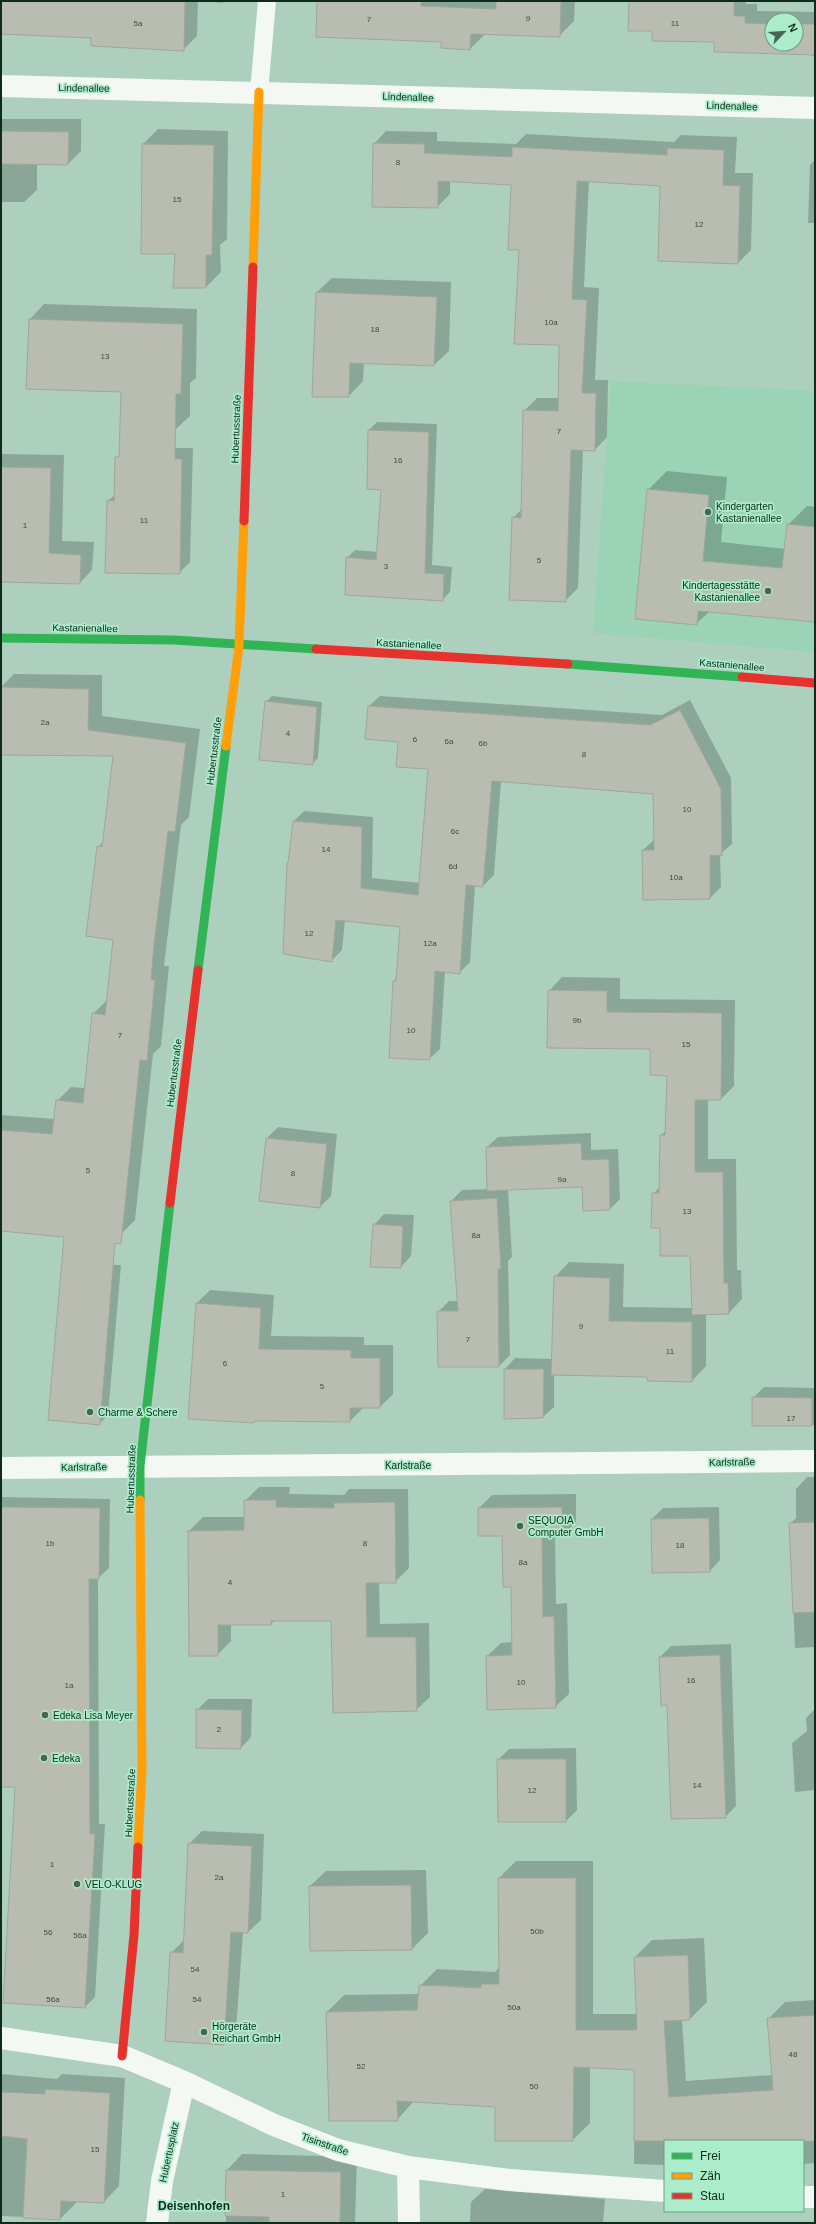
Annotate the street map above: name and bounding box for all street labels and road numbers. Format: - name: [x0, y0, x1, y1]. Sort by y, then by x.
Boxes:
- street label: Lindenallee: [58, 82, 110, 94]
- street label: Lindenallee: [382, 91, 434, 103]
- street label: Lindenallee: [706, 100, 758, 112]
- street label: Hubertusstraße: [229, 394, 243, 464]
- street label: Kastanienallee: [52, 622, 118, 634]
- street label: Kastanienallee: [376, 637, 442, 651]
- street label: Kastanienallee: [699, 657, 766, 673]
- street label: Hubertusstraße: [204, 716, 224, 786]
- street label: Hubertusstraße: [164, 1038, 184, 1108]
- street label: Hubertusstraße: [124, 1444, 138, 1514]
- street label: Karlstraße: [709, 1456, 756, 1468]
- street label: Karlstraße: [385, 1460, 431, 1471]
- street label: Karlstraße: [61, 1461, 108, 1473]
- street label: Hubertusstraße: [123, 1768, 137, 1838]
- street label: Hubertusplatz: [157, 2121, 181, 2183]
- street label: Tisinstraße: [300, 2131, 350, 2157]

